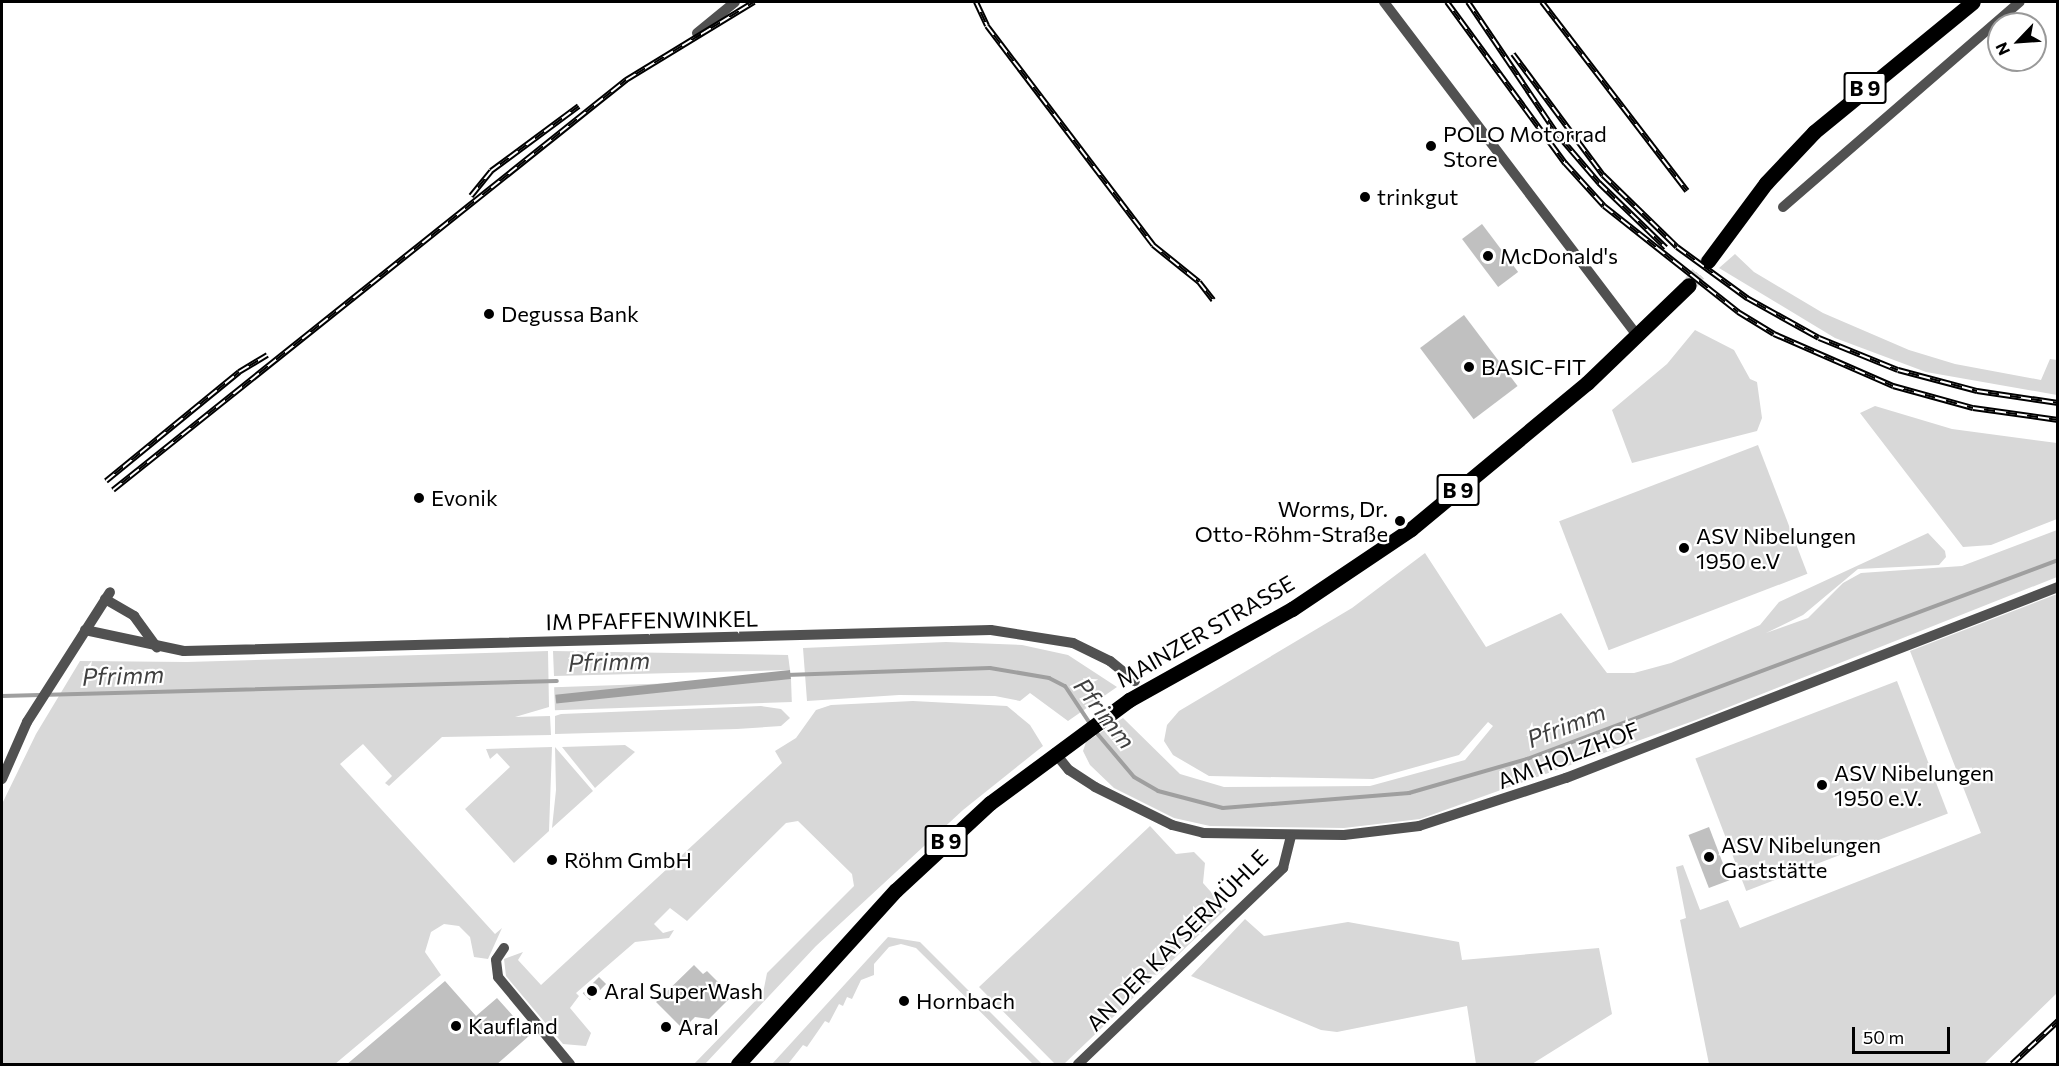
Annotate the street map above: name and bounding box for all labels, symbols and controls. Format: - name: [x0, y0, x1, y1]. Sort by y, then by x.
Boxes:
- north arrow: [1987, 12, 2047, 72]
- text: N: [1991, 40, 2013, 58]
- road number: B 9: [1842, 70, 1888, 106]
- place label: POLO Motorrad Store: [1443, 120, 1607, 172]
- marker: POLO Motorrad Store: [1424, 139, 1438, 153]
- place label: trinkgut: [1377, 184, 1458, 210]
- marker: trinkgut: [1358, 190, 1372, 204]
- place label: McDonald's: [1500, 243, 1618, 269]
- marker: McDonald's: [1481, 249, 1495, 263]
- place label: Degussa Bank: [501, 301, 639, 327]
- marker: Degussa Bank: [482, 307, 496, 321]
- place label: BASIC-FIT: [1481, 354, 1586, 380]
- marker: BASIC-FIT: [1462, 360, 1476, 374]
- road number: B 9: [1436, 472, 1480, 508]
- place label: Evonik: [431, 485, 498, 511]
- marker: Evonik: [412, 491, 426, 505]
- place label: Worms, Dr. Otto-Röhm-Straße: [1195, 495, 1388, 546]
- marker: Worms, Dr. Otto-Röhm-Straße: [1393, 514, 1407, 528]
- place label: ASV Nibelungen 1950 e.V: [1696, 522, 1856, 574]
- marker: ASV Nibelungen 1950 e.V: [1677, 541, 1691, 555]
- street label: MAINZER STRASSE: [1111, 569, 1299, 693]
- street label: IM PFAFFENWINKEL: [545, 605, 759, 635]
- water label: Pfrimm: [567, 645, 651, 677]
- water label: Pfrimm: [81, 659, 165, 691]
- water label: Pfrimm: [1068, 672, 1142, 754]
- water label: Pfrimm: [1522, 697, 1610, 753]
- street label: AM HOLZHOF: [1494, 716, 1642, 794]
- place label: ASV Nibelungen 1950 e.V.: [1834, 759, 1994, 810]
- marker: ASV Nibelungen 1950 e.V.: [1815, 778, 1829, 792]
- road number: B 9: [924, 823, 968, 859]
- place label: ASV Nibelungen Gaststätte: [1721, 831, 1881, 882]
- street label: AN DER KAYSERMÜHLE: [1081, 844, 1273, 1036]
- place label: Röhm GmbH: [564, 847, 692, 873]
- marker: ASV Nibelungen Gaststätte: [1702, 850, 1716, 864]
- marker: Röhm GmbH: [545, 853, 559, 867]
- place label: Aral SuperWash: [604, 978, 763, 1004]
- marker: Aral SuperWash: [585, 984, 599, 998]
- place label: Hornbach: [916, 988, 1015, 1014]
- marker: Hornbach: [897, 994, 911, 1008]
- place label: Kaufland: [468, 1013, 558, 1039]
- place label: Aral: [678, 1014, 719, 1040]
- scale bar: [1855, 1015, 1952, 1053]
- marker: Kaufland: [449, 1019, 463, 1033]
- marker: Aral: [659, 1020, 673, 1034]
- text: 50 m: [1863, 1026, 1904, 1048]

